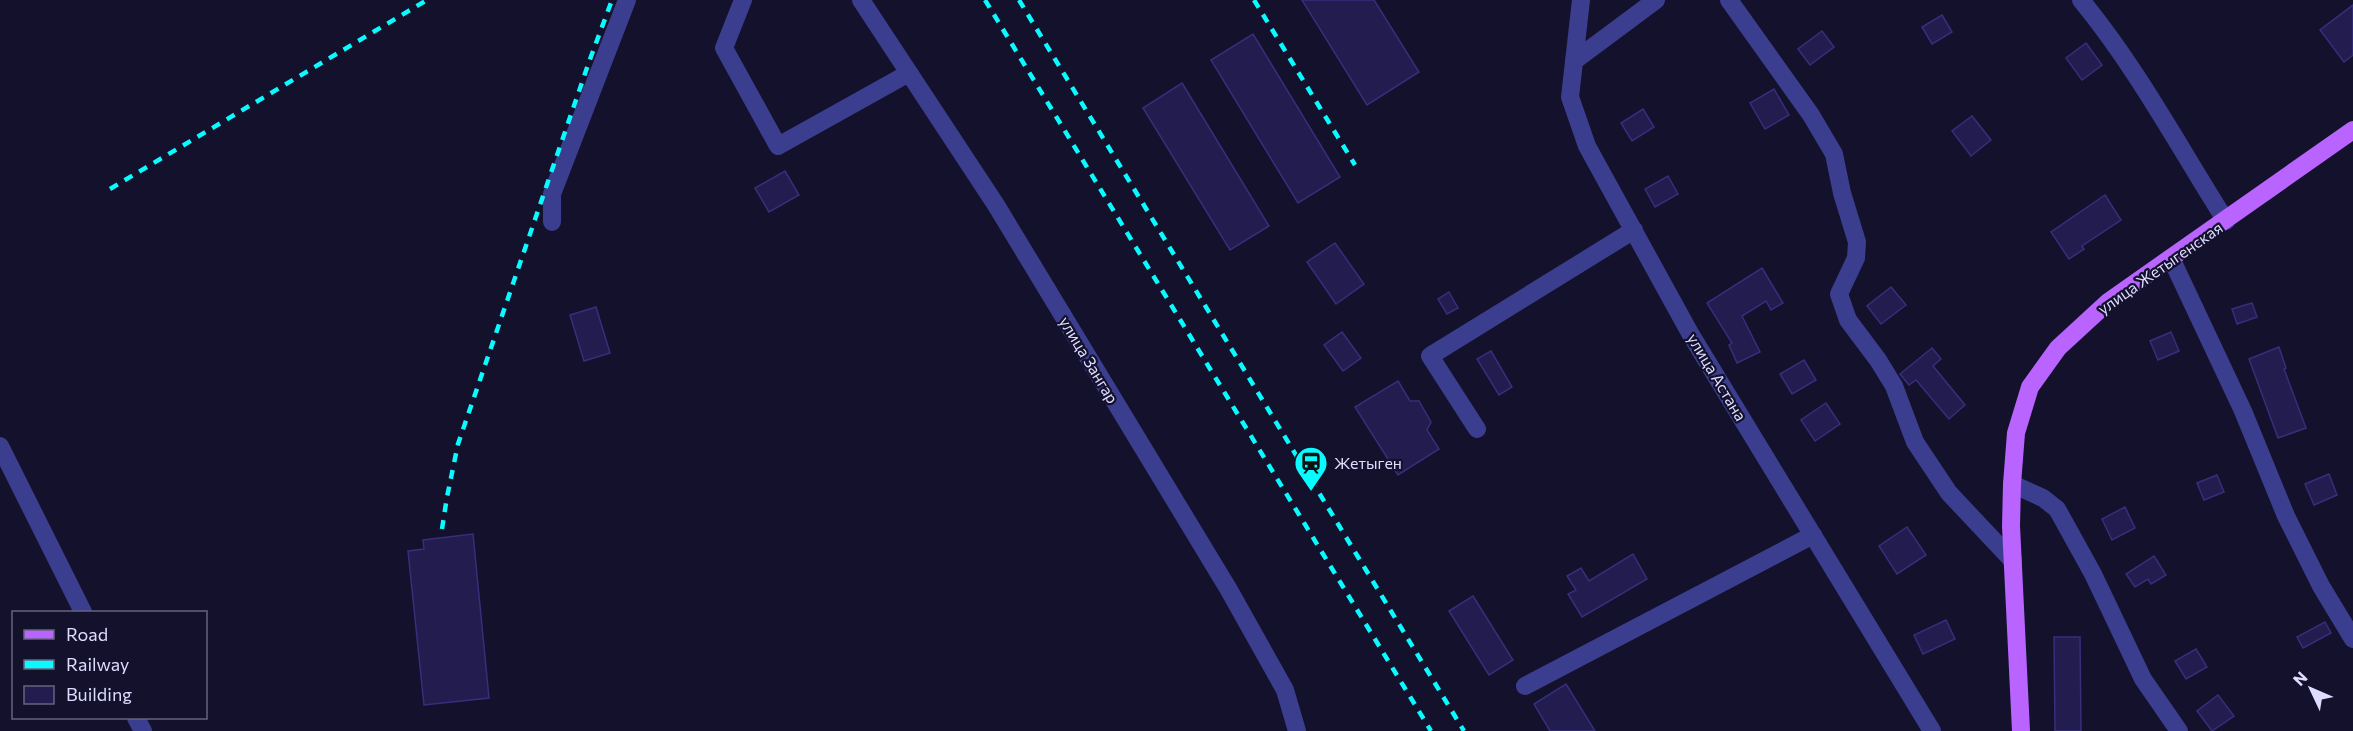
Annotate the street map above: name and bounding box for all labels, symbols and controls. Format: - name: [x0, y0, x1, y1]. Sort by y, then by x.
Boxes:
- street label: улица Жетыгенская: [2094, 217, 2226, 318]
- street label: улица Зангар: [1056, 313, 1123, 407]
- street label: улица Астана: [1684, 330, 1751, 424]
- station icon: Жетыген: [1293, 445, 1329, 492]
- place label: Жетыген: [1334, 453, 1402, 472]
- legend: [12, 611, 207, 719]
- text: Road: [66, 623, 108, 645]
- text: Railway: [66, 653, 129, 675]
- north arrow: [2281, 659, 2341, 719]
- text: N: [2289, 667, 2311, 689]
- text: Building: [66, 683, 132, 705]

